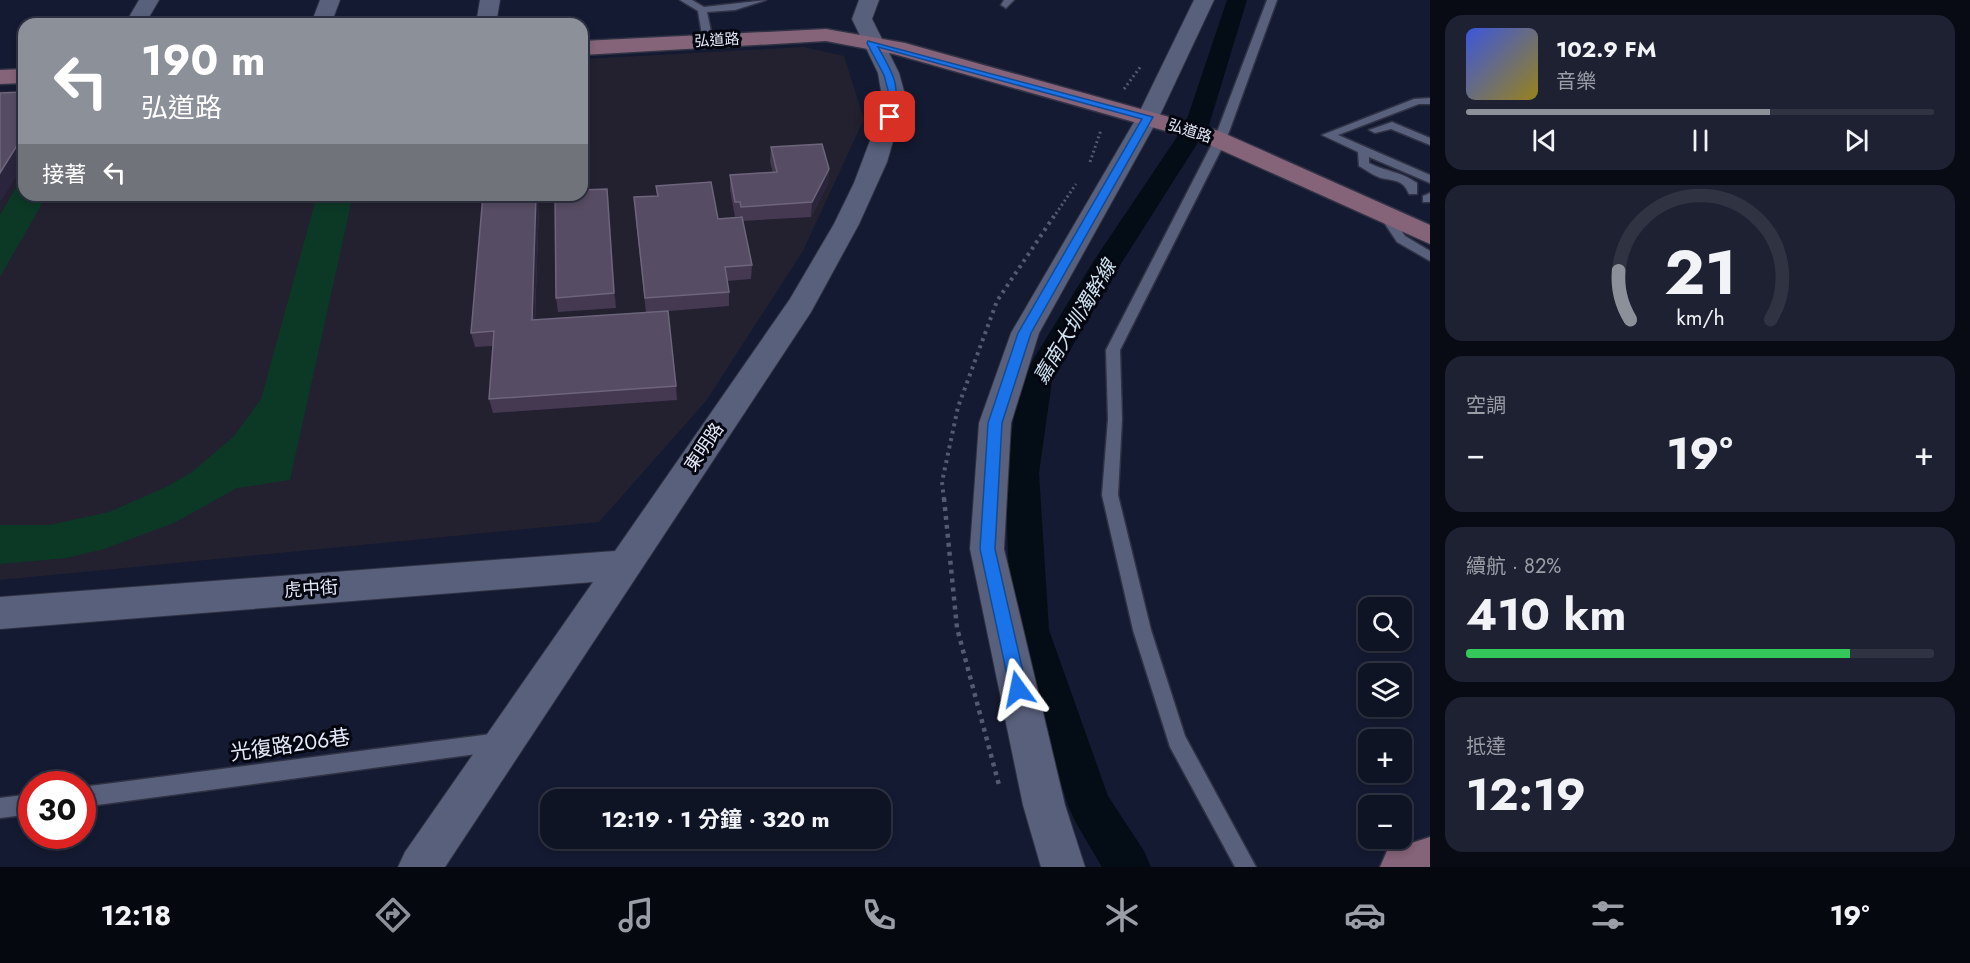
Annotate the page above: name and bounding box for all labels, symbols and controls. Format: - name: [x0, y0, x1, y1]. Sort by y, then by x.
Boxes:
- street label: 弘道路: [694, 28, 740, 52]
- text: 190 m: [141, 30, 265, 91]
- text: 102.9 FM: [1556, 33, 1656, 65]
- icon: left: [42, 42, 120, 120]
- text: 音樂: [1556, 67, 1596, 96]
- text: 弘道路: [141, 88, 222, 127]
- pin: [864, 91, 915, 142]
- icon: arrive: [873, 100, 906, 133]
- street label: 弘道路: [1165, 114, 1215, 148]
- icon: previous: [1528, 124, 1561, 157]
- icon: pause: [1684, 124, 1717, 157]
- icon: next: [1840, 124, 1873, 157]
- icon: left: [98, 156, 131, 189]
- text: 接著: [42, 158, 86, 190]
- text: 21: [1664, 227, 1736, 317]
- water label: 嘉南大圳濁幹線: [1027, 253, 1125, 389]
- text: km/h: [1676, 303, 1724, 334]
- text: 空調: [1466, 391, 1506, 420]
- street label: 東明路: [678, 417, 730, 477]
- text: 19°: [1666, 421, 1733, 486]
- text: −: [1466, 430, 1485, 477]
- text: +: [1914, 430, 1934, 477]
- text: 續航 · 82%: [1466, 552, 1561, 581]
- street label: 虎中街: [283, 574, 339, 604]
- text: 410 km: [1466, 582, 1626, 647]
- map controls: [1358, 597, 1412, 849]
- button: search: [1358, 597, 1412, 651]
- position arrow: [986, 657, 1050, 721]
- button: layers: [1358, 663, 1412, 717]
- street label: 光復路206巷: [228, 722, 352, 768]
- button: +: [1358, 729, 1412, 783]
- text: 抵達: [1466, 732, 1506, 761]
- text: 12:19: [1466, 762, 1586, 827]
- speed limit sign: 30: [18, 771, 96, 849]
- button: −: [1358, 795, 1412, 849]
- text: 12:19 · 1 分鐘 · 320 m: [601, 803, 830, 835]
- icon: directions: [372, 894, 414, 936]
- icon: music: [615, 894, 657, 936]
- icon: phone: [858, 894, 900, 936]
- icon: climate: [1101, 894, 1143, 936]
- icon: car: [1344, 894, 1386, 936]
- icon: filters: [1587, 894, 1629, 936]
- text: 12:18: [100, 896, 171, 935]
- text: 19°: [1830, 896, 1869, 935]

